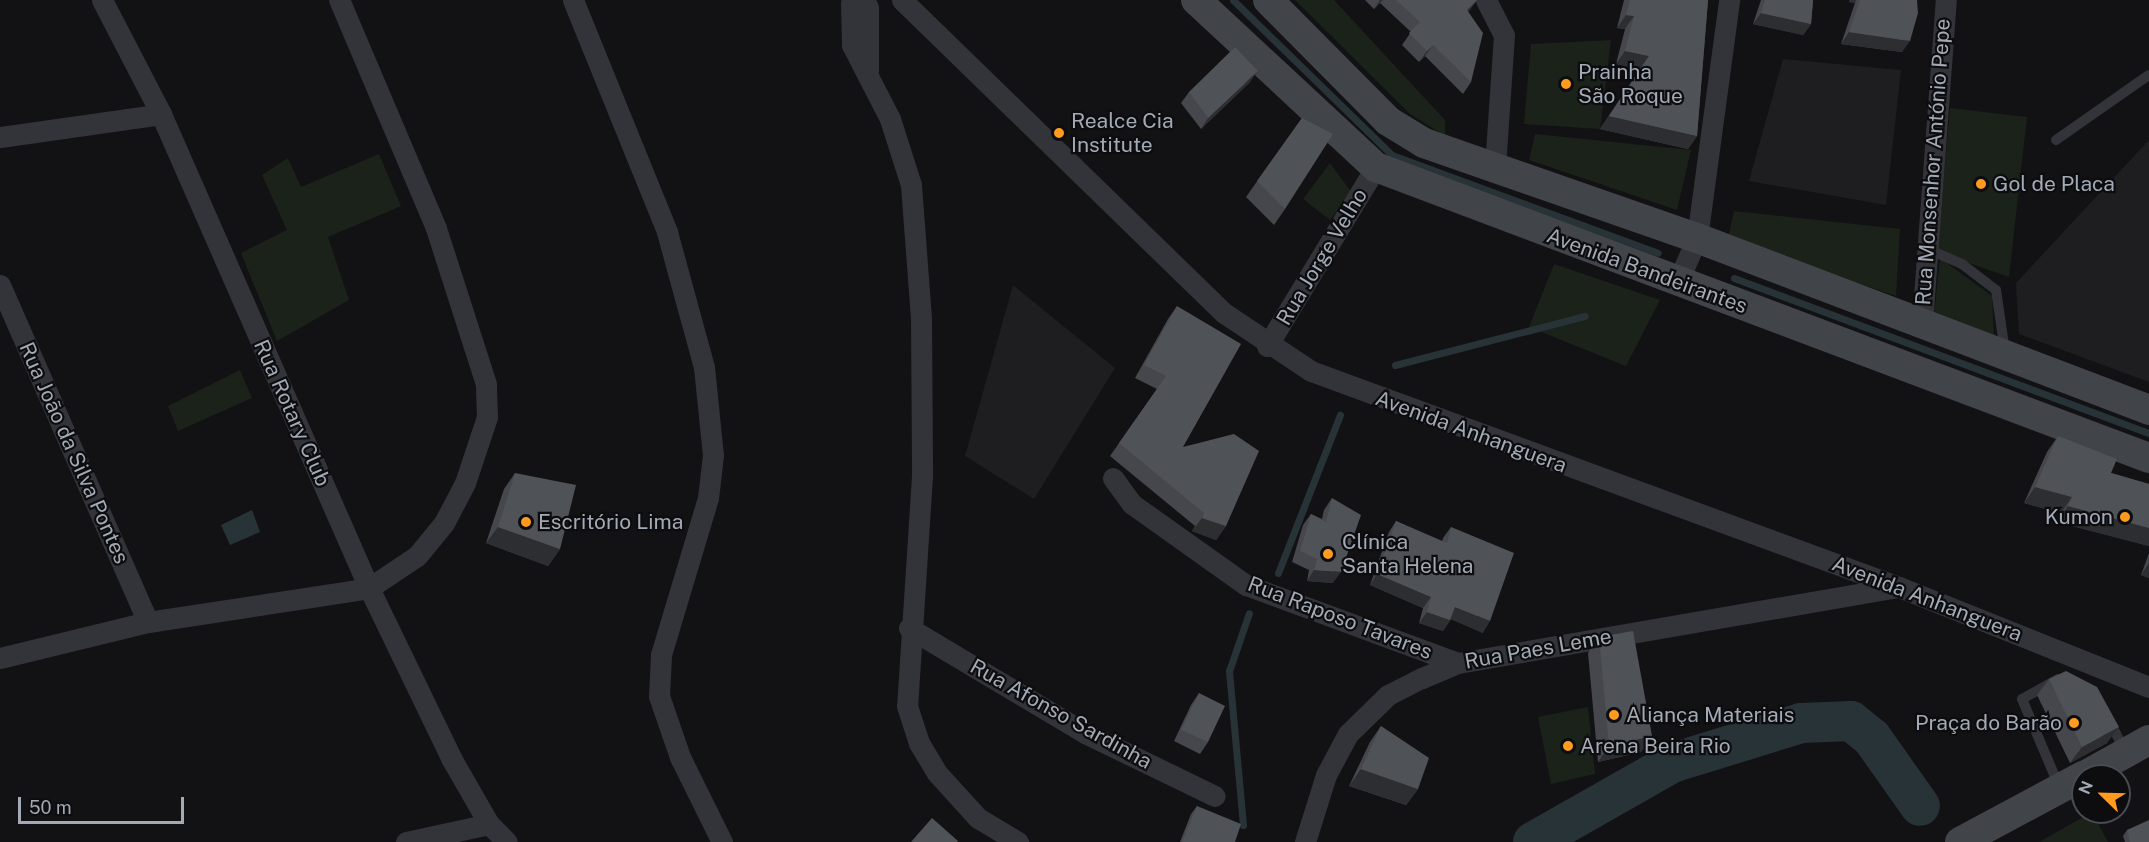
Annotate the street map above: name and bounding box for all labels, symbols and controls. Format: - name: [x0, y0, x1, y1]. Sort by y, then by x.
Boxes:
- street label: Rua Monsenhor António Pepe: [1910, 18, 1956, 306]
- place label: Prainha São Roque: [1578, 59, 1683, 109]
- marker: Prainha São Roque: [1559, 77, 1573, 91]
- place label: Realce Cia Institute: [1071, 108, 1174, 158]
- marker: Realce Cia Institute: [1052, 126, 1066, 140]
- place label: Gol de Placa: [1993, 171, 2115, 197]
- marker: Gol de Placa: [1974, 177, 1988, 191]
- street label: Rua Jorge Velho: [1271, 184, 1373, 330]
- street label: Avenida Bandeirantes: [1543, 223, 1751, 319]
- street label: Rua Rotary Club: [248, 336, 336, 490]
- street label: Rua João da Silva Pontes: [14, 338, 134, 568]
- street label: Avenida Anhanguera: [1372, 386, 1570, 478]
- place label: Kumon: [2045, 504, 2113, 530]
- place label: Escritório Lima: [538, 509, 683, 535]
- marker: Kumon: [2118, 510, 2132, 524]
- marker: Escritório Lima: [519, 515, 533, 529]
- place label: Clínica Santa Helena: [1342, 529, 1473, 579]
- marker: Clínica Santa Helena: [1319, 545, 1337, 563]
- street label: Avenida Anhanguera: [1828, 551, 2026, 647]
- street label: Rua Raposo Tavares: [1244, 571, 1436, 665]
- street label: Rua Paes Leme: [1462, 624, 1614, 674]
- street label: Rua Afonso Sardinha: [966, 654, 1156, 774]
- place label: Aliança Materiais: [1626, 702, 1794, 728]
- marker: Aliança Materiais: [1607, 708, 1621, 722]
- place label: Praça do Barão: [1915, 710, 2062, 736]
- marker: Praça do Barão: [2067, 716, 2081, 730]
- place label: Arena Beira Rio: [1580, 733, 1731, 759]
- marker: Arena Beira Rio: [1561, 739, 1575, 753]
- north arrow: [2071, 764, 2131, 824]
- text: N: [2075, 778, 2097, 797]
- scale bar: [21, 785, 188, 823]
- text: 50 m: [29, 797, 72, 818]

